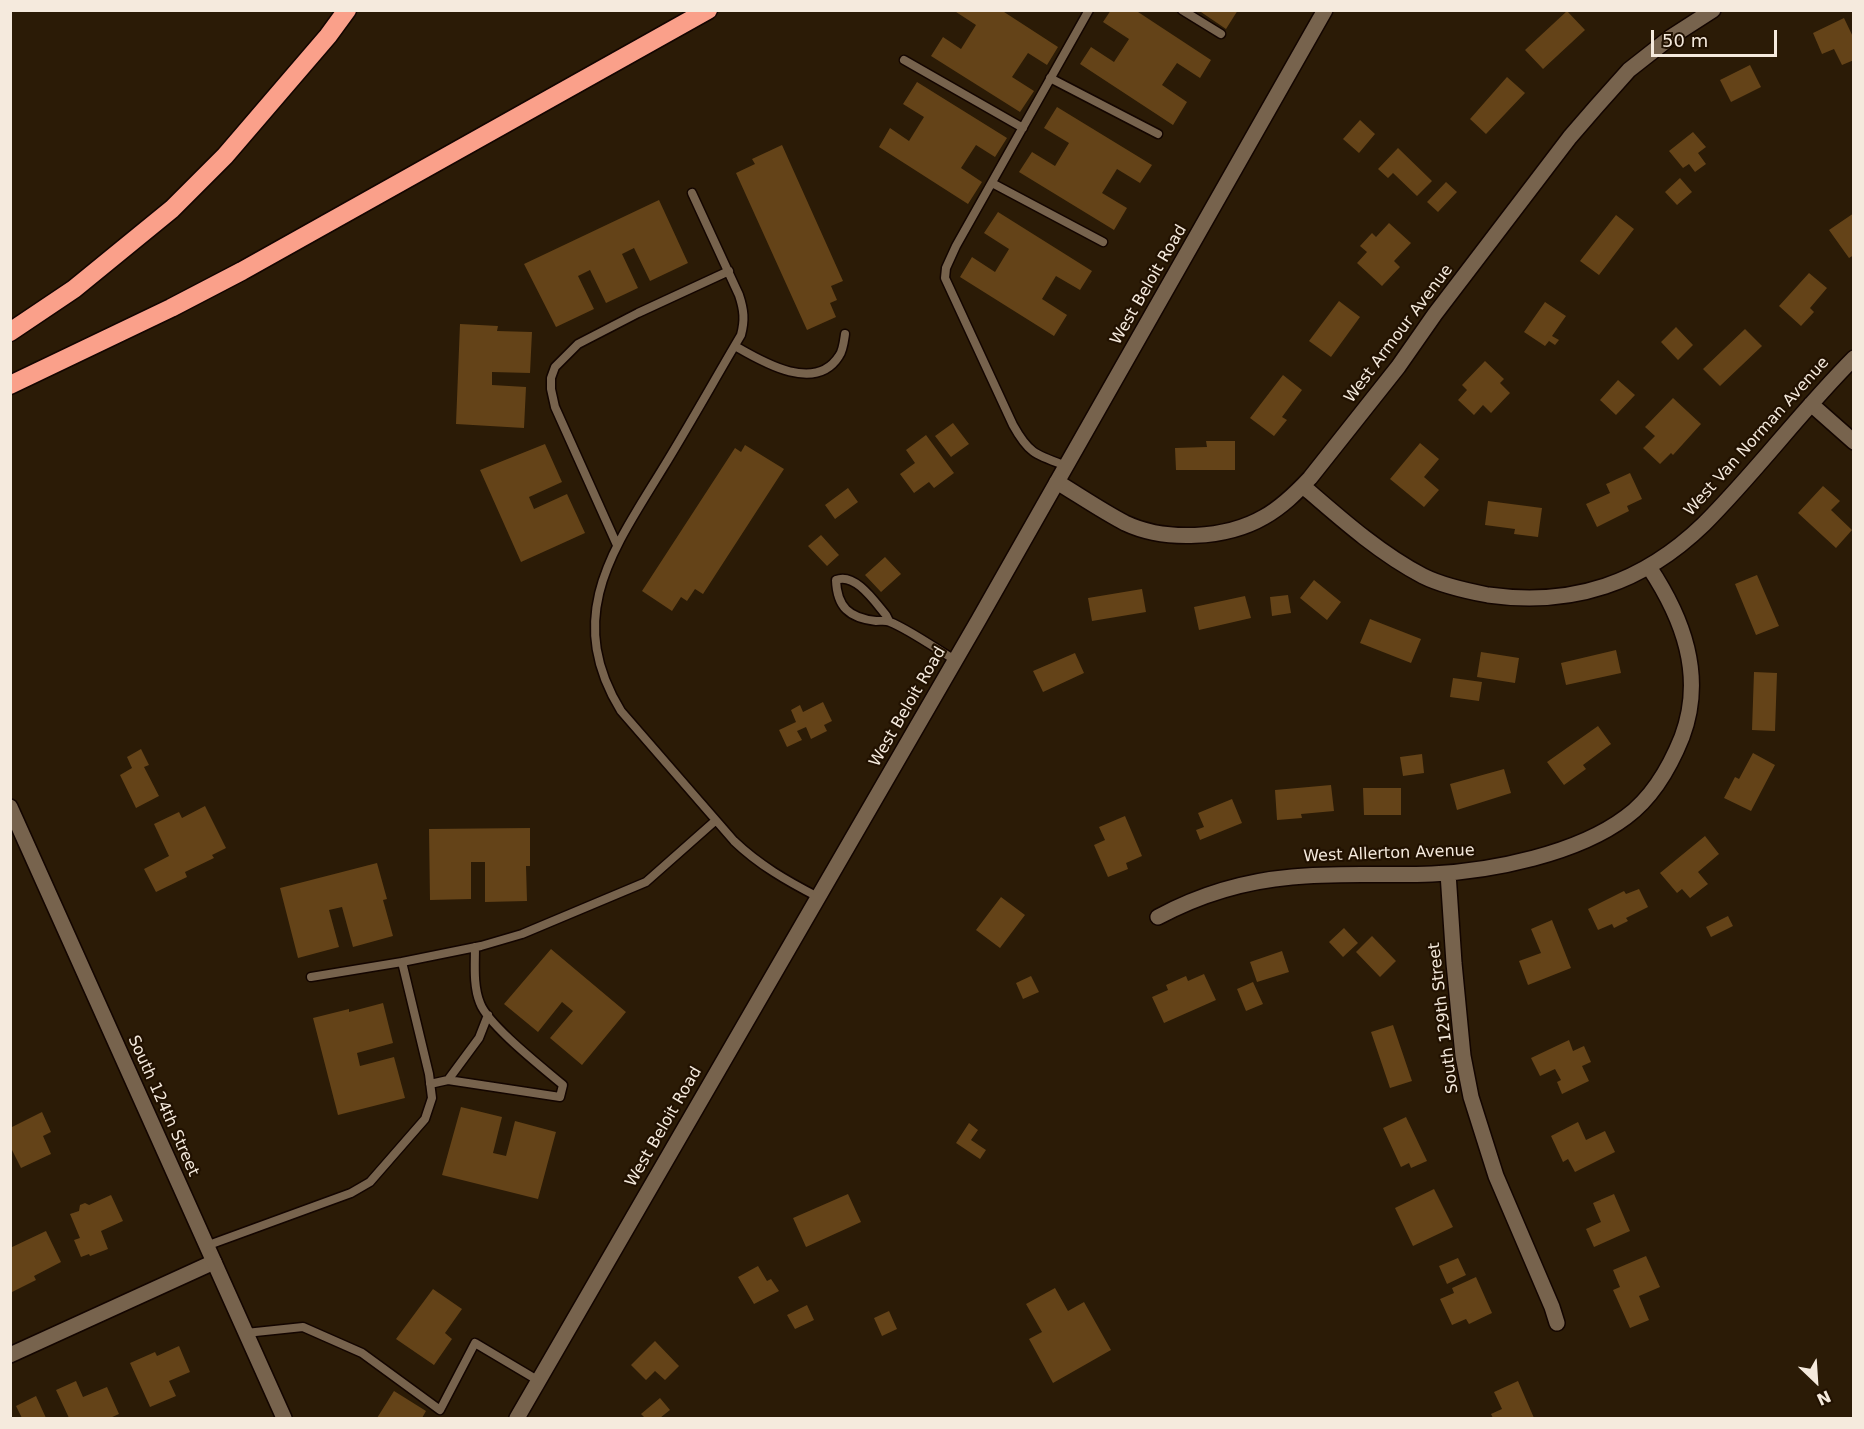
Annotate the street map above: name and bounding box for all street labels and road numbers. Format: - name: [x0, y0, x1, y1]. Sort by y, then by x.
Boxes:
- street label: West Beloit Road: [1107, 222, 1191, 348]
- street label: West Armour Avenue: [1341, 261, 1457, 407]
- street label: West Van Norman Avenue: [1681, 354, 1833, 520]
- street label: West Beloit Road: [866, 644, 950, 770]
- street label: West Allerton Avenue: [1303, 841, 1475, 867]
- street label: South 129th Street: [1425, 941, 1463, 1095]
- street label: South 124th Street: [123, 1033, 203, 1179]
- street label: West Beloit Road: [622, 1064, 706, 1190]

